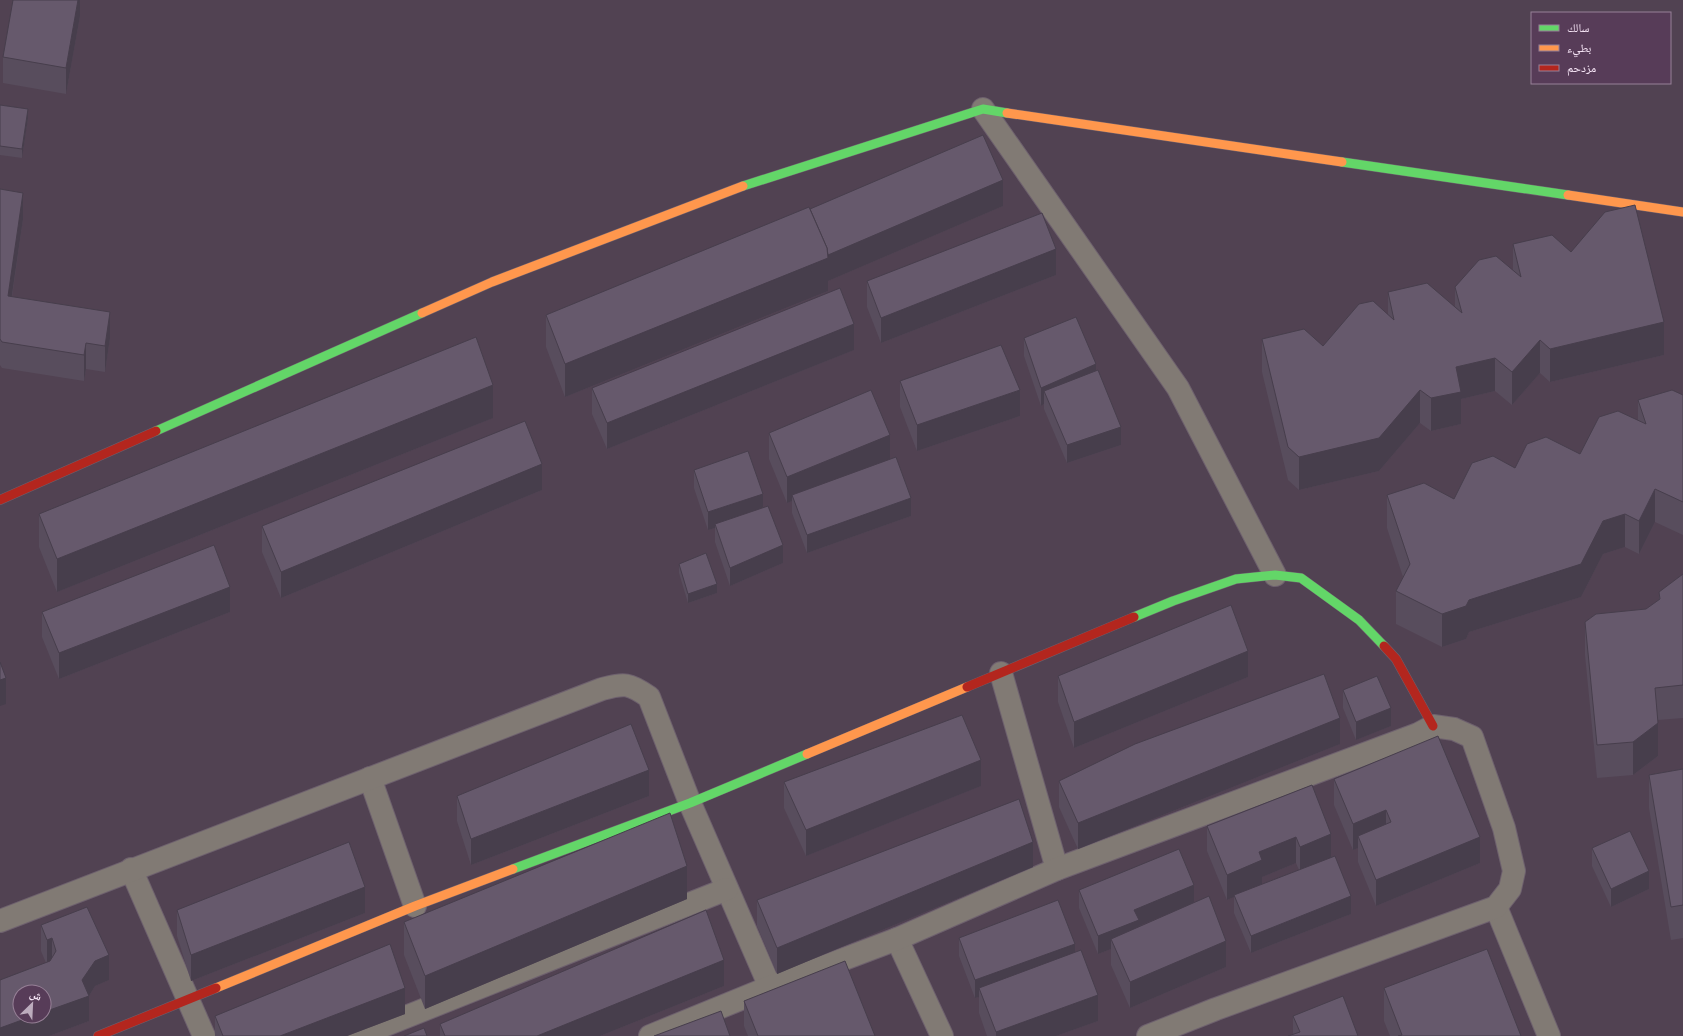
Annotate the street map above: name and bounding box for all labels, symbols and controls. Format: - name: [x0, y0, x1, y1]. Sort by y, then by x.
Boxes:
- legend: [1531, 12, 1671, 84]
- text: سالك: [1567, 20, 1589, 34]
- text: بطيء: [1567, 40, 1591, 58]
- text: مزدحم: [1567, 60, 1596, 76]
- north arrow: [12, 984, 52, 1024]
- text: ش: [27, 986, 45, 1005]

